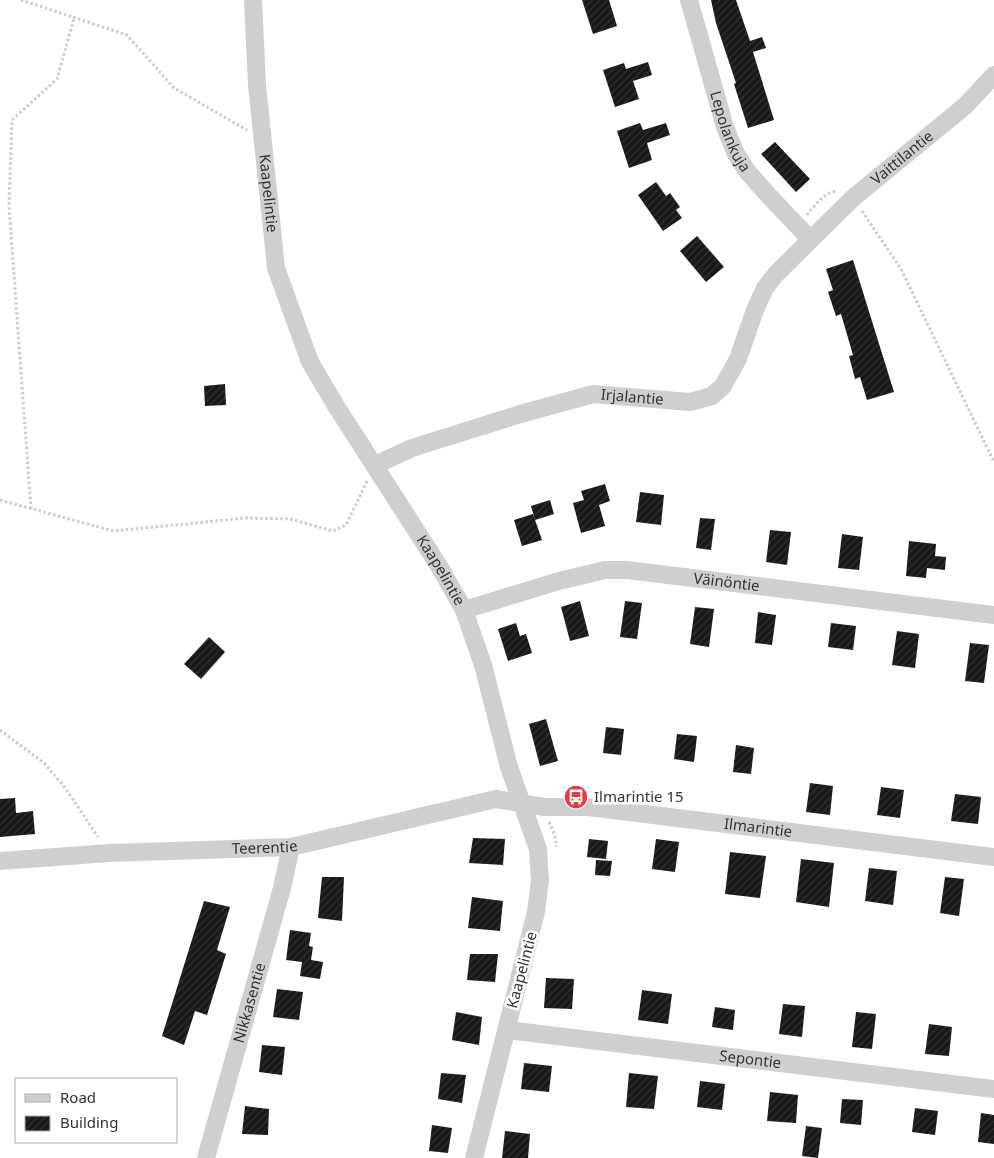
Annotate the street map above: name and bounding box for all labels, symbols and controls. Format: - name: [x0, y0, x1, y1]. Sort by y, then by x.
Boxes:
- street label: Lepolankuja: [706, 88, 756, 175]
- street label: Vaittilantie: [866, 125, 937, 188]
- street label: Kaapelintie: [255, 153, 283, 233]
- street label: Irjalantie: [600, 384, 665, 409]
- street label: Kaapelintie: [413, 531, 470, 609]
- street label: Väinöntie: [693, 567, 761, 595]
- bus stop icon: Ilmarintie 15: [563, 784, 589, 810]
- place label: Ilmarintie 15: [594, 786, 684, 806]
- street label: Ilmarintie: [723, 813, 793, 841]
- street label: Teerentie: [231, 835, 299, 858]
- street label: Kaapelintie: [501, 929, 541, 1010]
- street label: Nikkasentie: [228, 960, 269, 1045]
- street label: Sepontie: [718, 1045, 782, 1072]
- legend: [15, 1078, 178, 1143]
- text: Road: [60, 1087, 96, 1107]
- text: Building: [60, 1112, 118, 1132]

